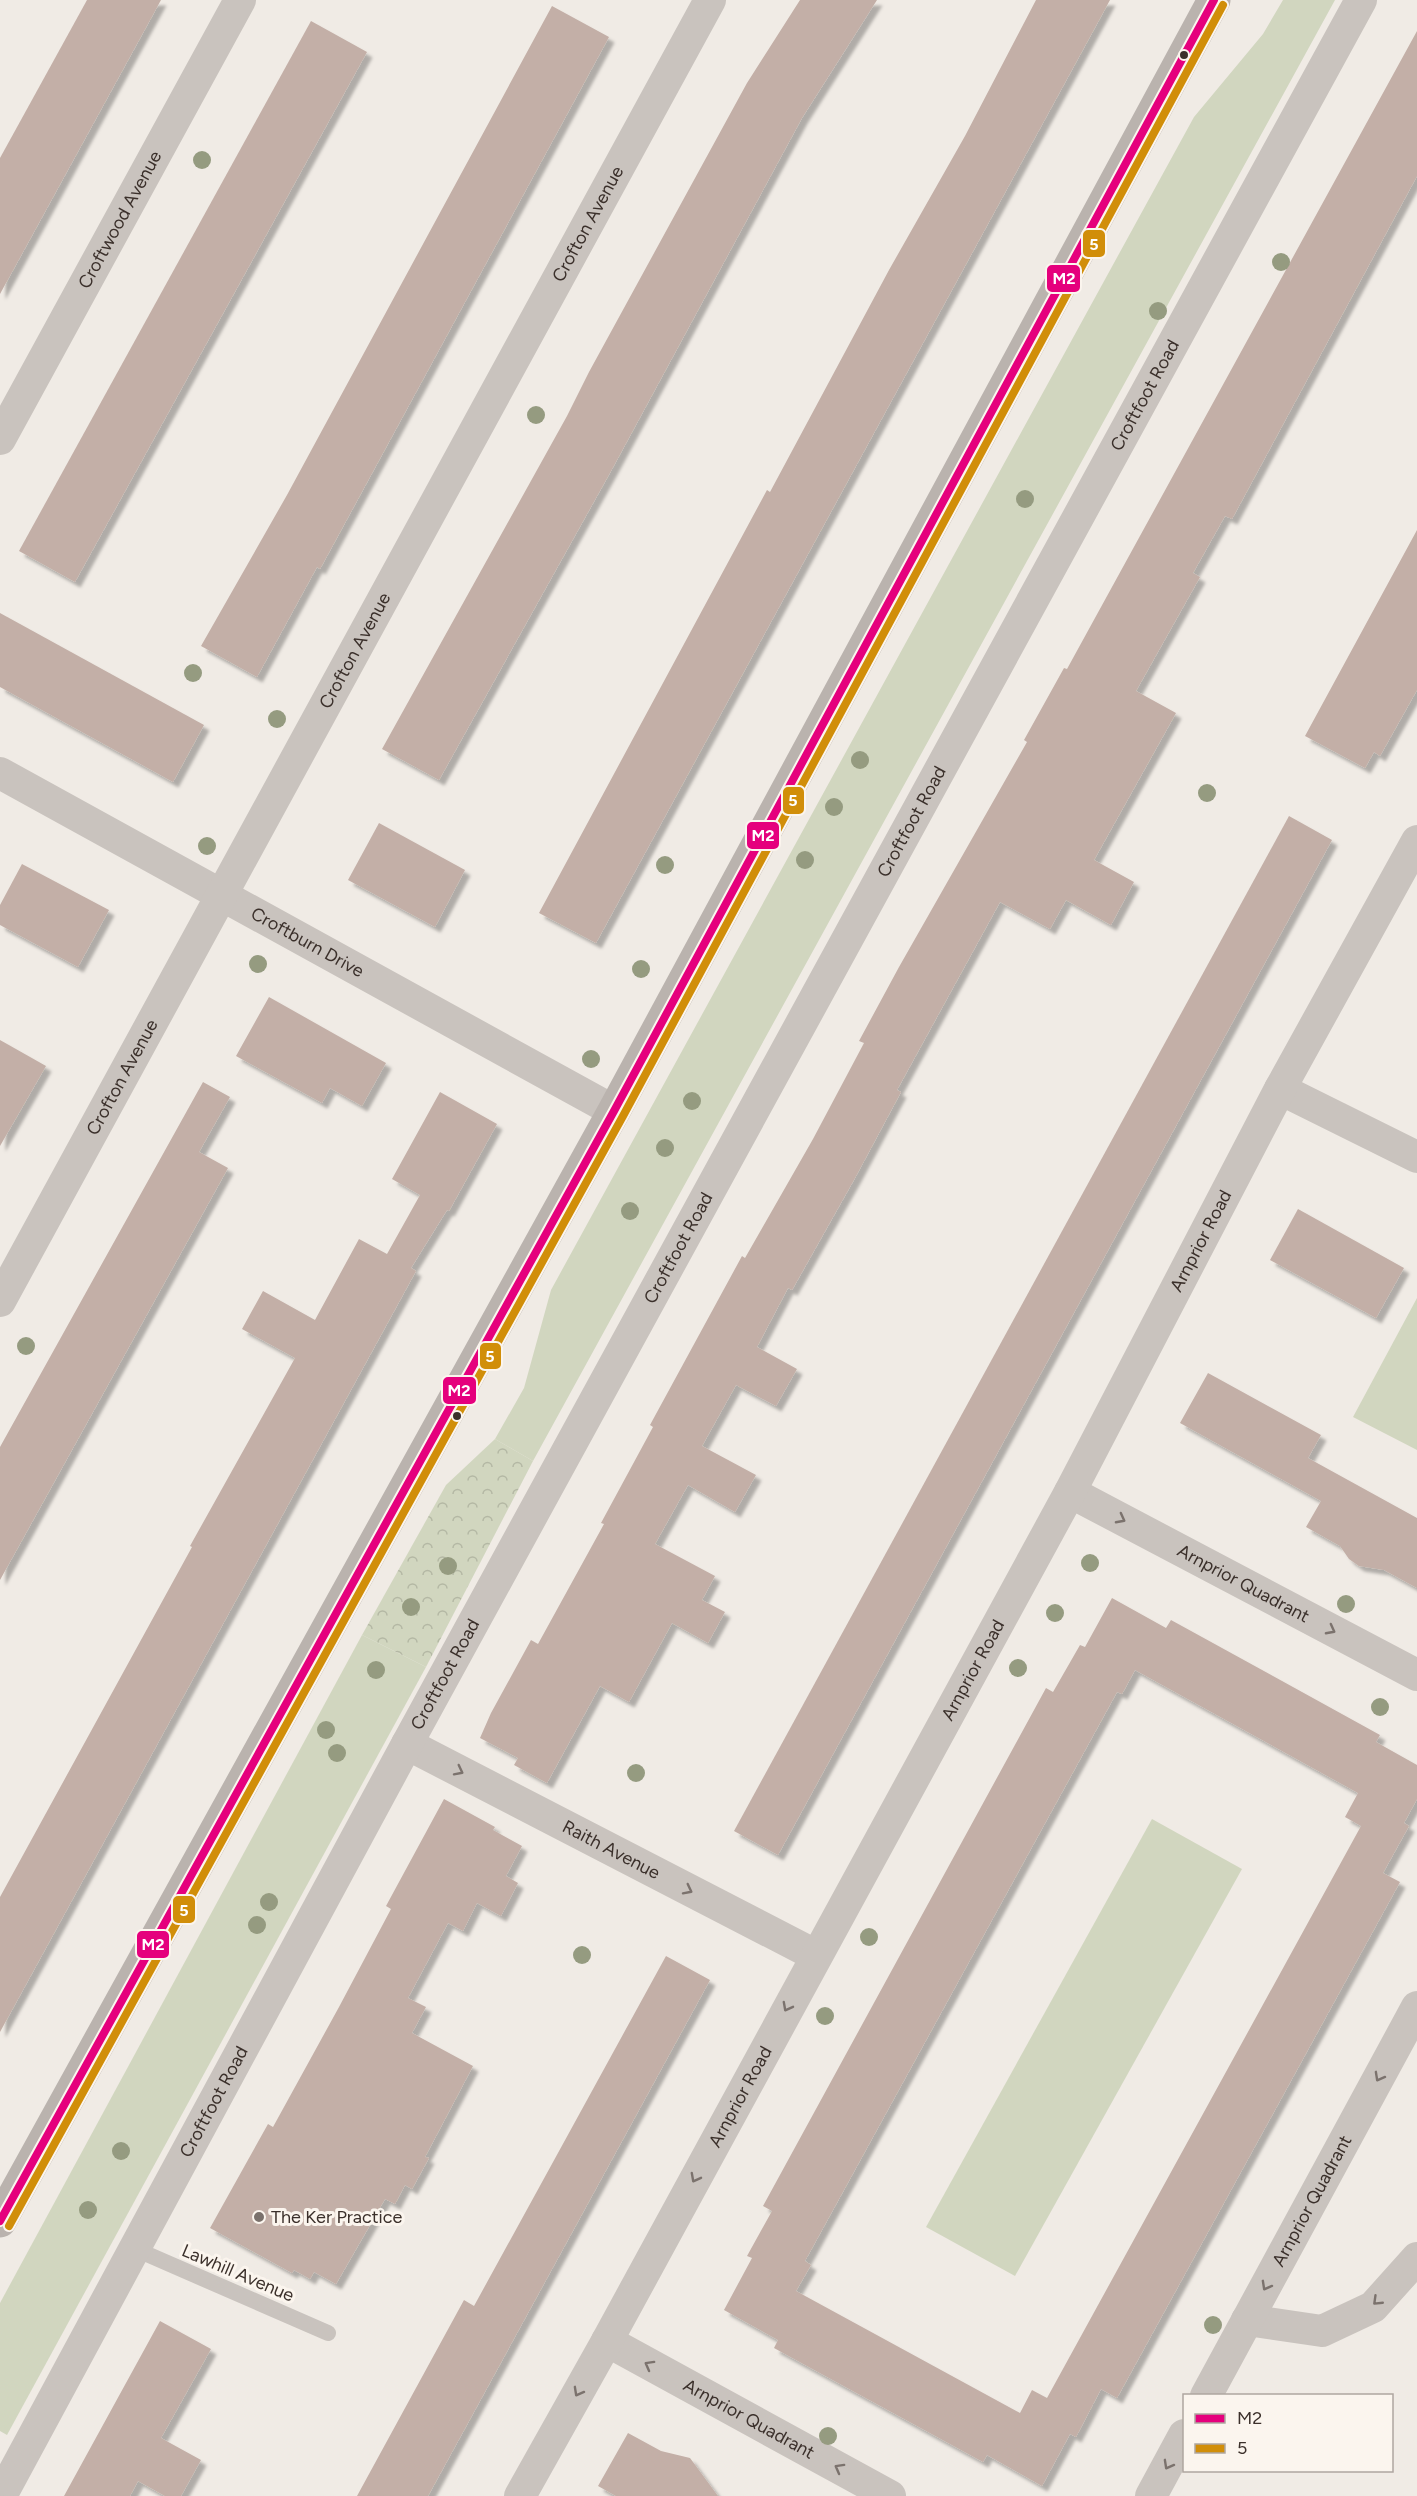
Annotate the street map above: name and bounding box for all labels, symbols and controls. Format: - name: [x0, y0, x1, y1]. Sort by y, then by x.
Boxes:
- unlabelled marker: [1178, 49, 1190, 61]
- street label: Croftwood Avenue: [73, 147, 167, 292]
- street label: Crofton Avenue: [547, 162, 628, 286]
- line badge: 5: [1082, 229, 1106, 258]
- text: 5: [1089, 235, 1099, 254]
- line badge: M2: [1046, 264, 1081, 293]
- text: M2: [1053, 269, 1075, 288]
- street label: Croftfoot Road: [1106, 336, 1184, 455]
- street label: Crofton Avenue: [314, 589, 396, 712]
- street label: Croftfoot Road: [872, 762, 951, 881]
- line badge: 5: [782, 786, 805, 815]
- text: 5: [788, 791, 798, 810]
- line badge: M2: [746, 821, 780, 850]
- text: M2: [752, 826, 774, 845]
- street label: Croftburn Drive: [247, 902, 368, 982]
- street label: Crofton Avenue: [82, 1015, 163, 1139]
- street label: Arnprior Road: [1165, 1186, 1236, 1295]
- street label: Croftfoot Road: [639, 1189, 718, 1307]
- line badge: 5: [479, 1342, 502, 1370]
- text: 5: [485, 1347, 495, 1366]
- line badge: M2: [442, 1376, 477, 1405]
- text: M2: [448, 1381, 470, 1400]
- unlabelled marker: [451, 1410, 463, 1422]
- one-way arrow: [1115, 1512, 1126, 1523]
- street label: Arnprior Quadrant: [1174, 1540, 1313, 1627]
- street label: Croftfoot Road: [406, 1615, 484, 1734]
- street label: Arnprior Road: [937, 1616, 1009, 1724]
- one-way arrow: [1325, 1622, 1336, 1634]
- one-way arrow: [453, 1764, 464, 1775]
- street label: Raith Avenue: [559, 1815, 664, 1884]
- one-way arrow: [682, 1882, 693, 1894]
- line badge: 5: [172, 1895, 196, 1924]
- text: 5: [179, 1901, 189, 1920]
- line badge: M2: [136, 1930, 170, 1959]
- text: M2: [142, 1935, 164, 1954]
- one-way arrow: [783, 2000, 794, 2011]
- street label: Croftfoot Road: [175, 2042, 253, 2161]
- street label: Arnprior Road: [704, 2042, 777, 2151]
- one-way arrow: [1375, 2071, 1386, 2081]
- street label: Arnprior Quadrant: [1267, 2131, 1356, 2270]
- one-way arrow: [691, 2172, 702, 2183]
- place label: The Ker Practice: [271, 2206, 403, 2228]
- marker: The Ker Practice: [252, 2210, 266, 2224]
- street label: Lawhill Avenue: [178, 2239, 298, 2307]
- one-way arrow: [1262, 2279, 1273, 2290]
- one-way arrow: [1374, 2294, 1384, 2305]
- one-way arrow: [645, 2360, 656, 2372]
- street label: Arnprior Quadrant: [680, 2374, 819, 2464]
- one-way arrow: [574, 2386, 586, 2397]
- legend: [1183, 2394, 1393, 2472]
- text: M2: [1237, 2407, 1262, 2429]
- text: 5: [1237, 2437, 1247, 2459]
- one-way arrow: [1164, 2459, 1175, 2470]
- one-way arrow: [835, 2464, 845, 2475]

